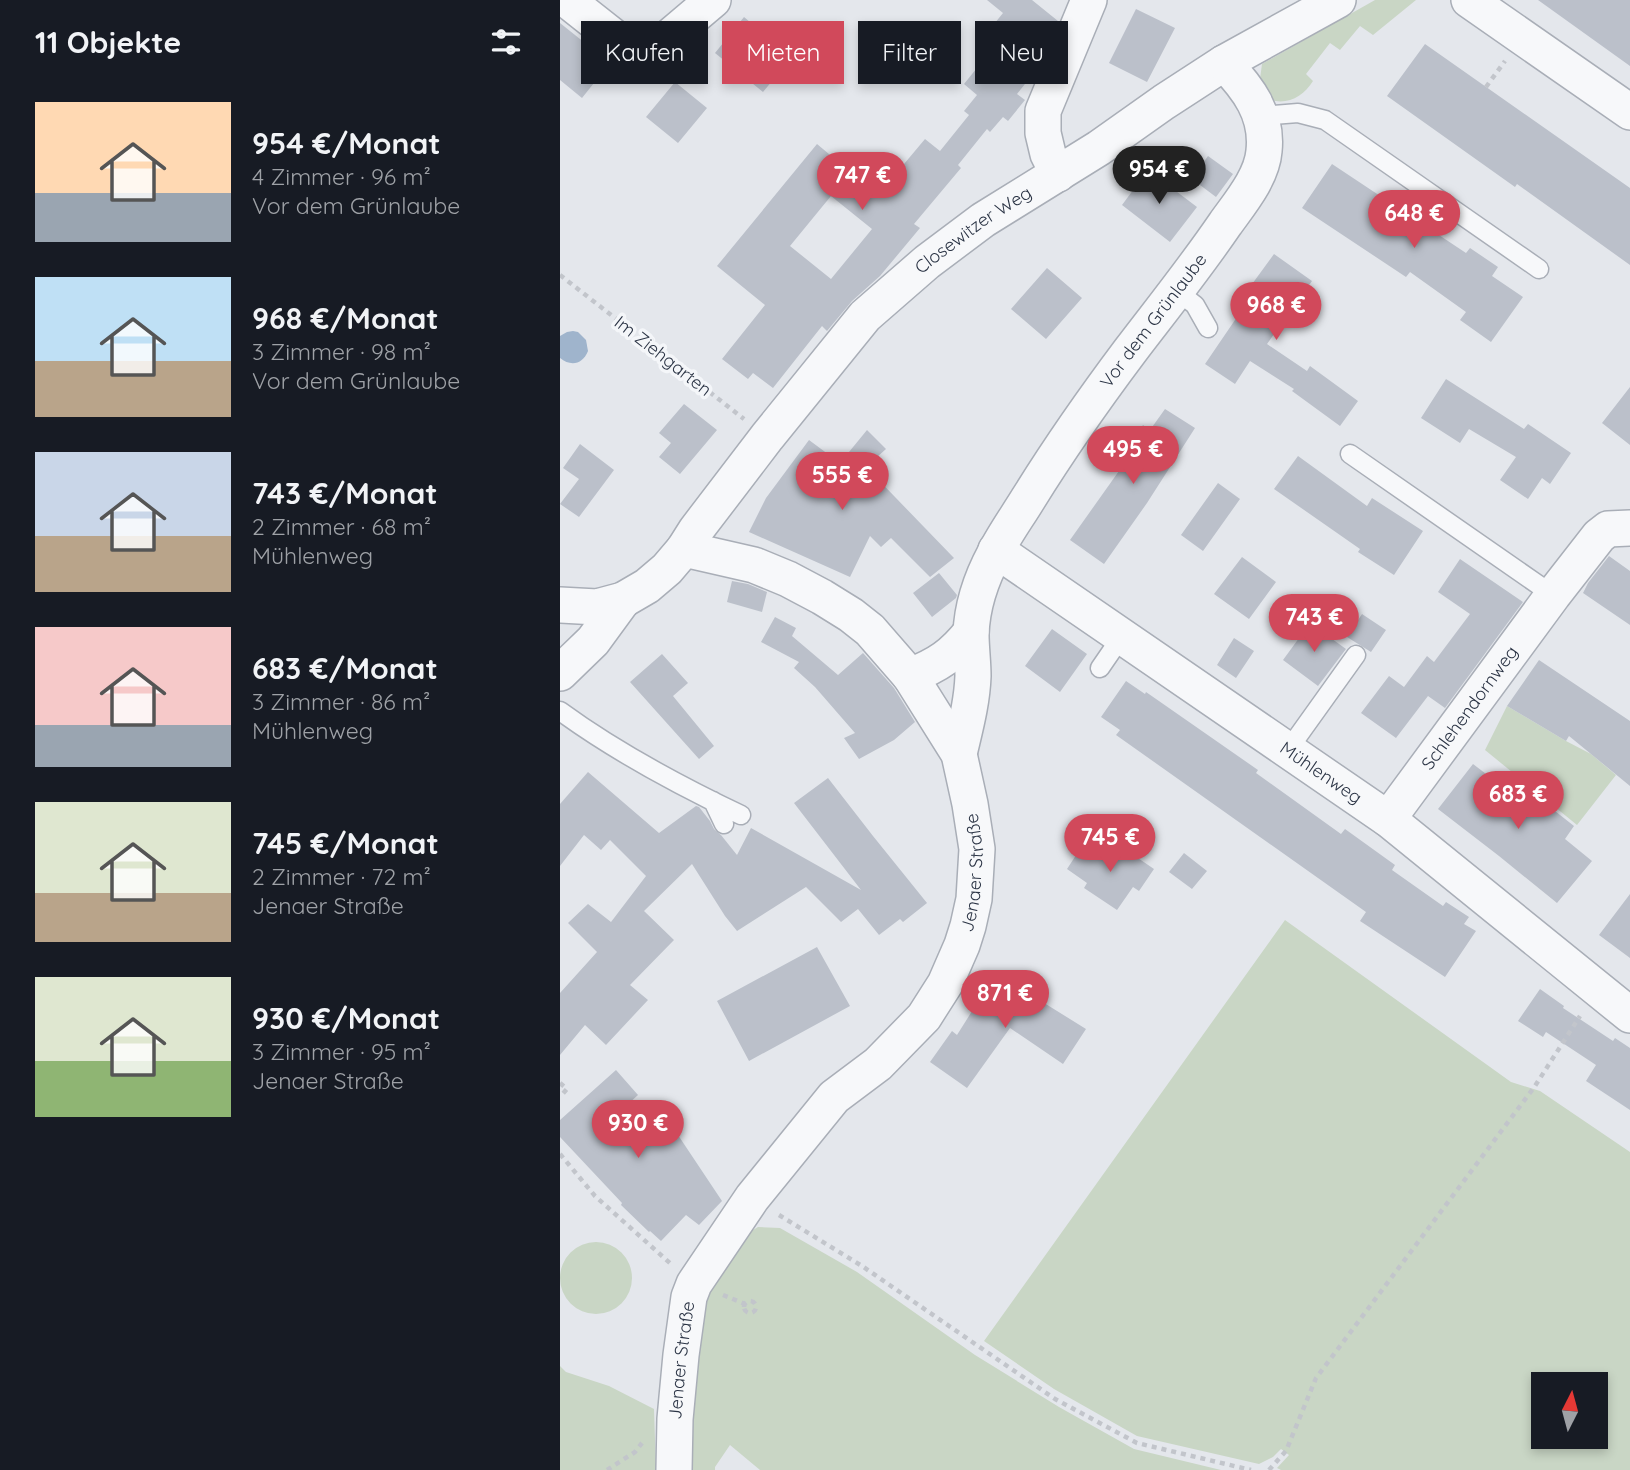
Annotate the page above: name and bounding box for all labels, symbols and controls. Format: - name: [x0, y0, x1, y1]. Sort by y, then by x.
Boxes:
- chip: Kaufen: [581, 21, 708, 84]
- chip: Mieten: [722, 21, 844, 84]
- chip: Filter: [858, 21, 961, 84]
- chip: Neu: [975, 21, 1068, 84]
- text: 11 Objekte: [35, 23, 181, 61]
- icon: filters: [487, 23, 525, 61]
- text: 954 €/Monat: [252, 124, 441, 162]
- icon: home: [91, 130, 175, 214]
- pin: 954 €: [1110, 146, 1208, 206]
- pin: 747 €: [813, 152, 911, 212]
- text: 954 €: [1129, 154, 1189, 183]
- text: 747 €: [833, 160, 891, 189]
- text: 4 Zimmer · 96 m²: [252, 162, 431, 191]
- street label: Closewitzer Weg: [910, 181, 1036, 279]
- pin: 648 €: [1365, 190, 1463, 250]
- text: Vor dem Grünlaube: [252, 191, 460, 220]
- text: 648 €: [1384, 198, 1444, 227]
- street label: Vor dem Grünlaube: [1095, 249, 1211, 392]
- pin: 968 €: [1227, 282, 1325, 342]
- text: 968 €: [1246, 290, 1306, 319]
- text: 968 €/Monat: [252, 299, 439, 337]
- icon: home: [91, 305, 175, 389]
- street label: Im Ziehgarten: [610, 310, 717, 401]
- text: 3 Zimmer · 98 m²: [252, 337, 431, 366]
- text: Vor dem Grünlaube: [252, 366, 460, 395]
- pin: 495 €: [1084, 426, 1182, 486]
- text: 495 €: [1103, 434, 1163, 463]
- pin: 555 €: [793, 452, 891, 512]
- text: 555 €: [812, 460, 872, 489]
- text: 743 €/Monat: [252, 474, 438, 512]
- icon: home: [91, 480, 175, 564]
- text: 2 Zimmer · 68 m²: [252, 512, 431, 541]
- text: Mühlenweg: [252, 541, 373, 570]
- pin: 743 €: [1265, 594, 1363, 654]
- text: 743 €: [1285, 602, 1343, 631]
- street label: Schlehendornweg: [1416, 641, 1523, 774]
- text: 683 €/Monat: [252, 649, 438, 687]
- icon: home: [91, 655, 175, 739]
- text: 3 Zimmer · 86 m²: [252, 687, 430, 716]
- text: Mühlenweg: [252, 716, 373, 745]
- street label: Mühlenweg: [1276, 736, 1367, 809]
- pin: 683 €: [1469, 772, 1567, 831]
- text: 683 €: [1489, 779, 1547, 808]
- street label: Jenaer Straße: [955, 812, 988, 934]
- pin: 745 €: [1061, 814, 1159, 874]
- text: 745 €: [1080, 822, 1140, 851]
- text: 745 €/Monat: [252, 824, 439, 862]
- icon: home: [91, 830, 175, 914]
- text: 2 Zimmer · 72 m²: [252, 862, 431, 891]
- text: Jenaer Straße: [252, 891, 404, 920]
- pin: 871 €: [956, 970, 1054, 1030]
- text: 871 €: [977, 978, 1033, 1007]
- text: 930 €/Monat: [252, 999, 440, 1037]
- icon: home: [91, 1005, 175, 1089]
- text: 3 Zimmer · 95 m²: [252, 1037, 431, 1066]
- text: Jenaer Straße: [252, 1066, 404, 1095]
- pin: 930 €: [589, 1100, 687, 1160]
- text: 930 €: [608, 1108, 668, 1137]
- street label: Jenaer Straße: [663, 1300, 699, 1420]
- north arrow: [1531, 1372, 1608, 1449]
- map controls: [1531, 1372, 1608, 1449]

